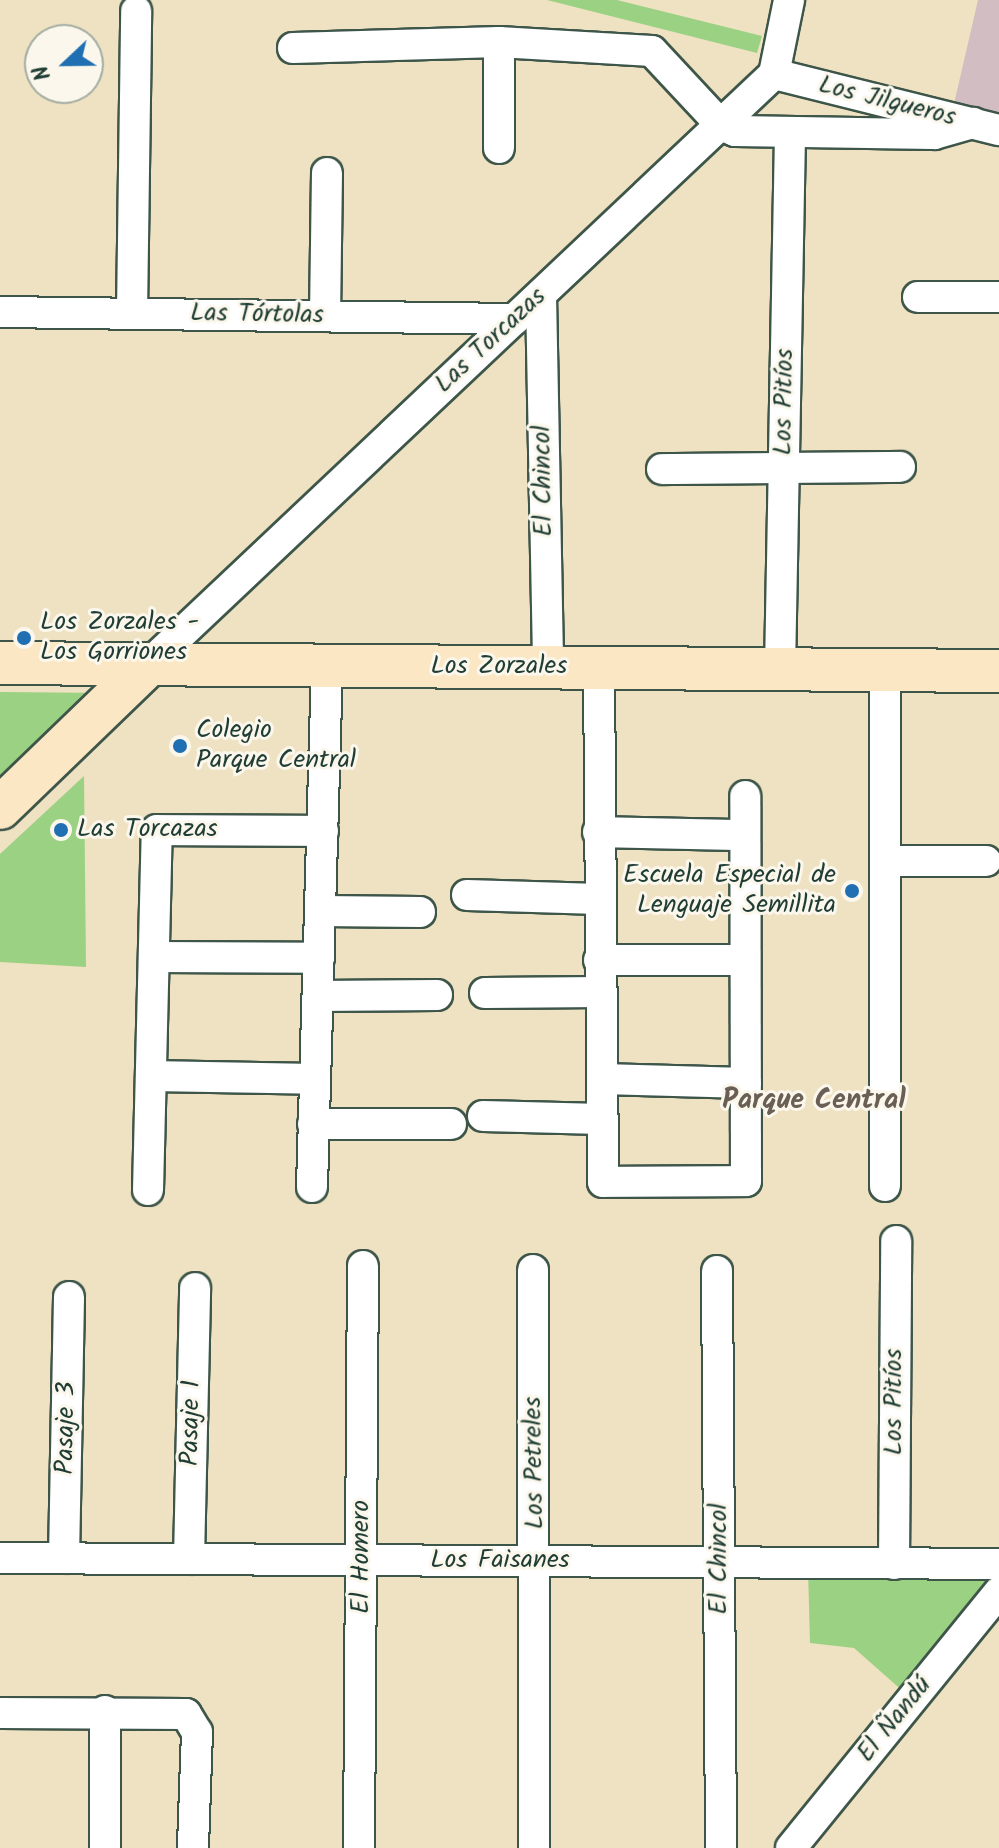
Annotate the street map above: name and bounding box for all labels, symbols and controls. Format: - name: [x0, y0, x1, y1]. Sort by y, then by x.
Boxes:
- north arrow: [24, 24, 104, 104]
- text: N: [24, 59, 62, 85]
- street label: Los Jilgueros: [815, 70, 959, 134]
- street label: Las Torcazas: [429, 282, 553, 400]
- street label: Las Tórtolas: [190, 298, 324, 332]
- street label: Los Pitíos: [768, 348, 802, 456]
- street label: El Chincol: [527, 425, 561, 537]
- place label: Los Zorzales - Los Gorriones: [40, 607, 199, 668]
- marker: Los Zorzales - Los Gorriones: [15, 629, 33, 647]
- street label: Los Zorzales: [431, 651, 567, 683]
- place label: Colegio Parque Central: [196, 715, 356, 776]
- marker: Colegio Parque Central: [171, 737, 189, 755]
- place label: Las Torcazas: [77, 814, 218, 846]
- marker: Las Torcazas: [52, 821, 70, 839]
- place label: Escuela Especial de Lenguaje Semillita: [623, 860, 836, 922]
- marker: Escuela Especial de Lenguaje Semillita: [843, 882, 861, 900]
- district label: Parque Central: [722, 1084, 906, 1118]
- street label: Los Pitíos: [879, 1349, 911, 1455]
- street label: Pasaje 1: [176, 1379, 208, 1467]
- street label: Pasaje 3: [51, 1381, 83, 1475]
- street label: Los Petreles: [518, 1396, 552, 1530]
- street label: El Homero: [346, 1500, 378, 1614]
- street label: El Chincol: [704, 1503, 736, 1615]
- street label: Los Faisanes: [430, 1545, 570, 1577]
- street label: El Ñandú: [851, 1671, 939, 1769]

